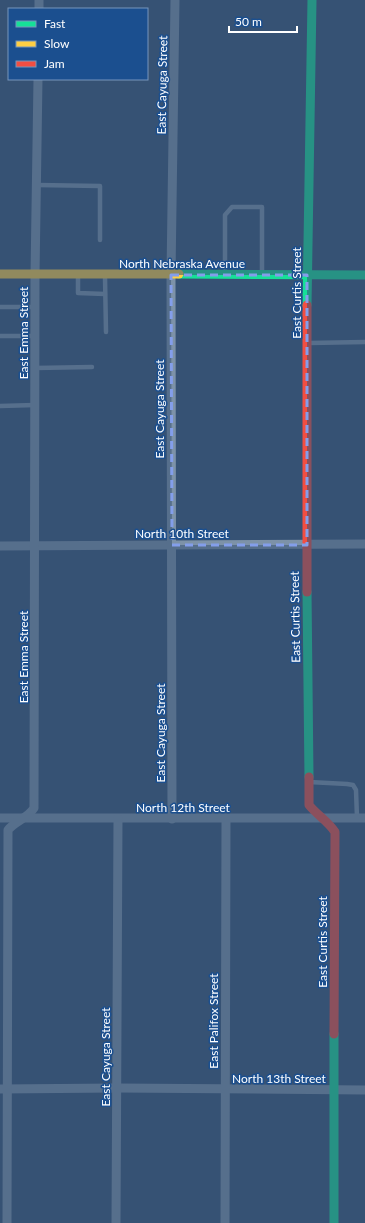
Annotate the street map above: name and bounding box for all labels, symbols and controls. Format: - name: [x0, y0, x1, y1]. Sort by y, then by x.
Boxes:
- legend: [8, 8, 148, 80]
- scale bar: [229, 8, 297, 34]
- text: 50 m: [235, 14, 262, 29]
- text: Fast: [44, 16, 66, 31]
- street label: East Cayuga Street: [154, 35, 170, 135]
- text: Slow: [44, 36, 70, 51]
- text: Jam: [44, 56, 65, 71]
- street label: East Curtis Street: [289, 246, 304, 339]
- street label: North Nebraska Avenue: [119, 256, 245, 271]
- street label: East Emma Street: [16, 286, 31, 379]
- street label: East Cayuga Street: [152, 359, 167, 458]
- street label: North 10th Street: [135, 526, 230, 541]
- street label: East Curtis Street: [287, 570, 303, 663]
- street label: East Emma Street: [16, 610, 31, 703]
- street label: East Cayuga Street: [153, 683, 168, 782]
- street label: North 12th Street: [136, 800, 231, 815]
- street label: East Curtis Street: [315, 895, 330, 988]
- street label: East Palifox Street: [206, 973, 221, 1069]
- street label: East Cayuga Street: [98, 1007, 113, 1106]
- street label: North 13th Street: [232, 1071, 327, 1086]

